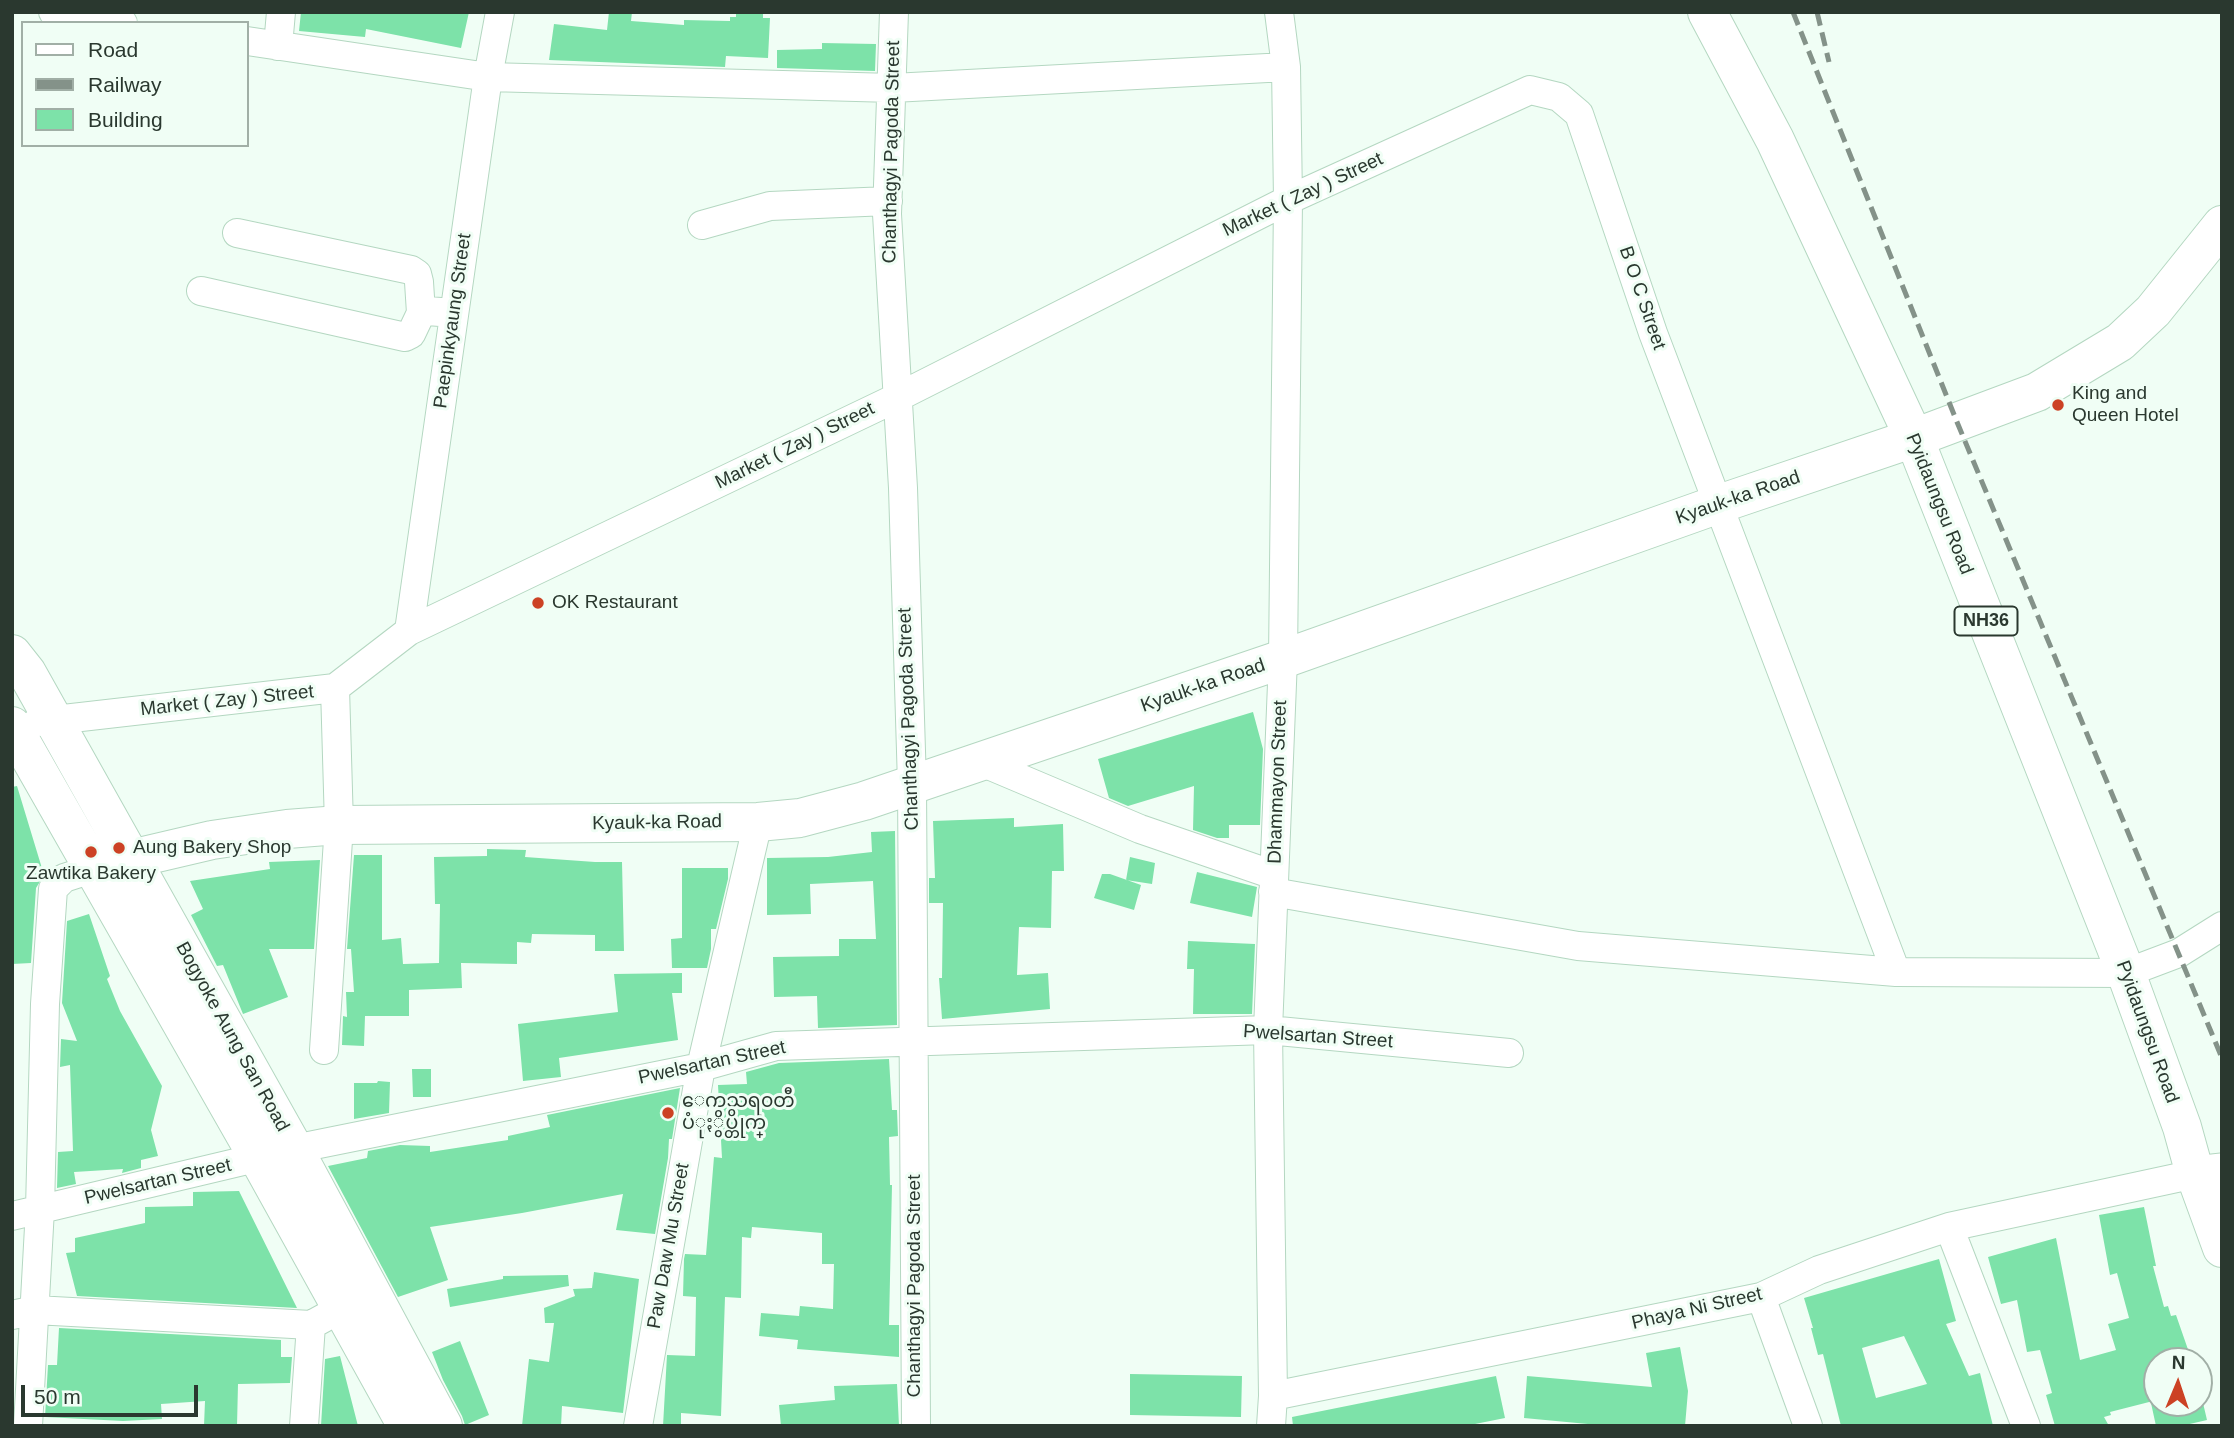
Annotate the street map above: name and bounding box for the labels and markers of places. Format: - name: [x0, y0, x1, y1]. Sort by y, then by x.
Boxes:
- place label: King and Queen Hotel: [2072, 383, 2179, 427]
- marker: King and Queen Hotel: [2050, 397, 2066, 413]
- place label: OK Restaurant: [552, 592, 678, 614]
- marker: OK Restaurant: [530, 595, 546, 611]
- place label: Aung Bakery Shop: [133, 837, 291, 859]
- marker: Aung Bakery Shop: [111, 840, 127, 856]
- marker: Zawtika Bakery: [83, 844, 99, 860]
- place label: Zawtika Bakery: [26, 863, 156, 885]
- place label: ေကသရ၀တီ ပံုႏွိပ္တိုက္: [682, 1091, 795, 1135]
- marker: ေကသရ၀တီ ပံုႏွိပ္တိုက္: [660, 1105, 676, 1121]

